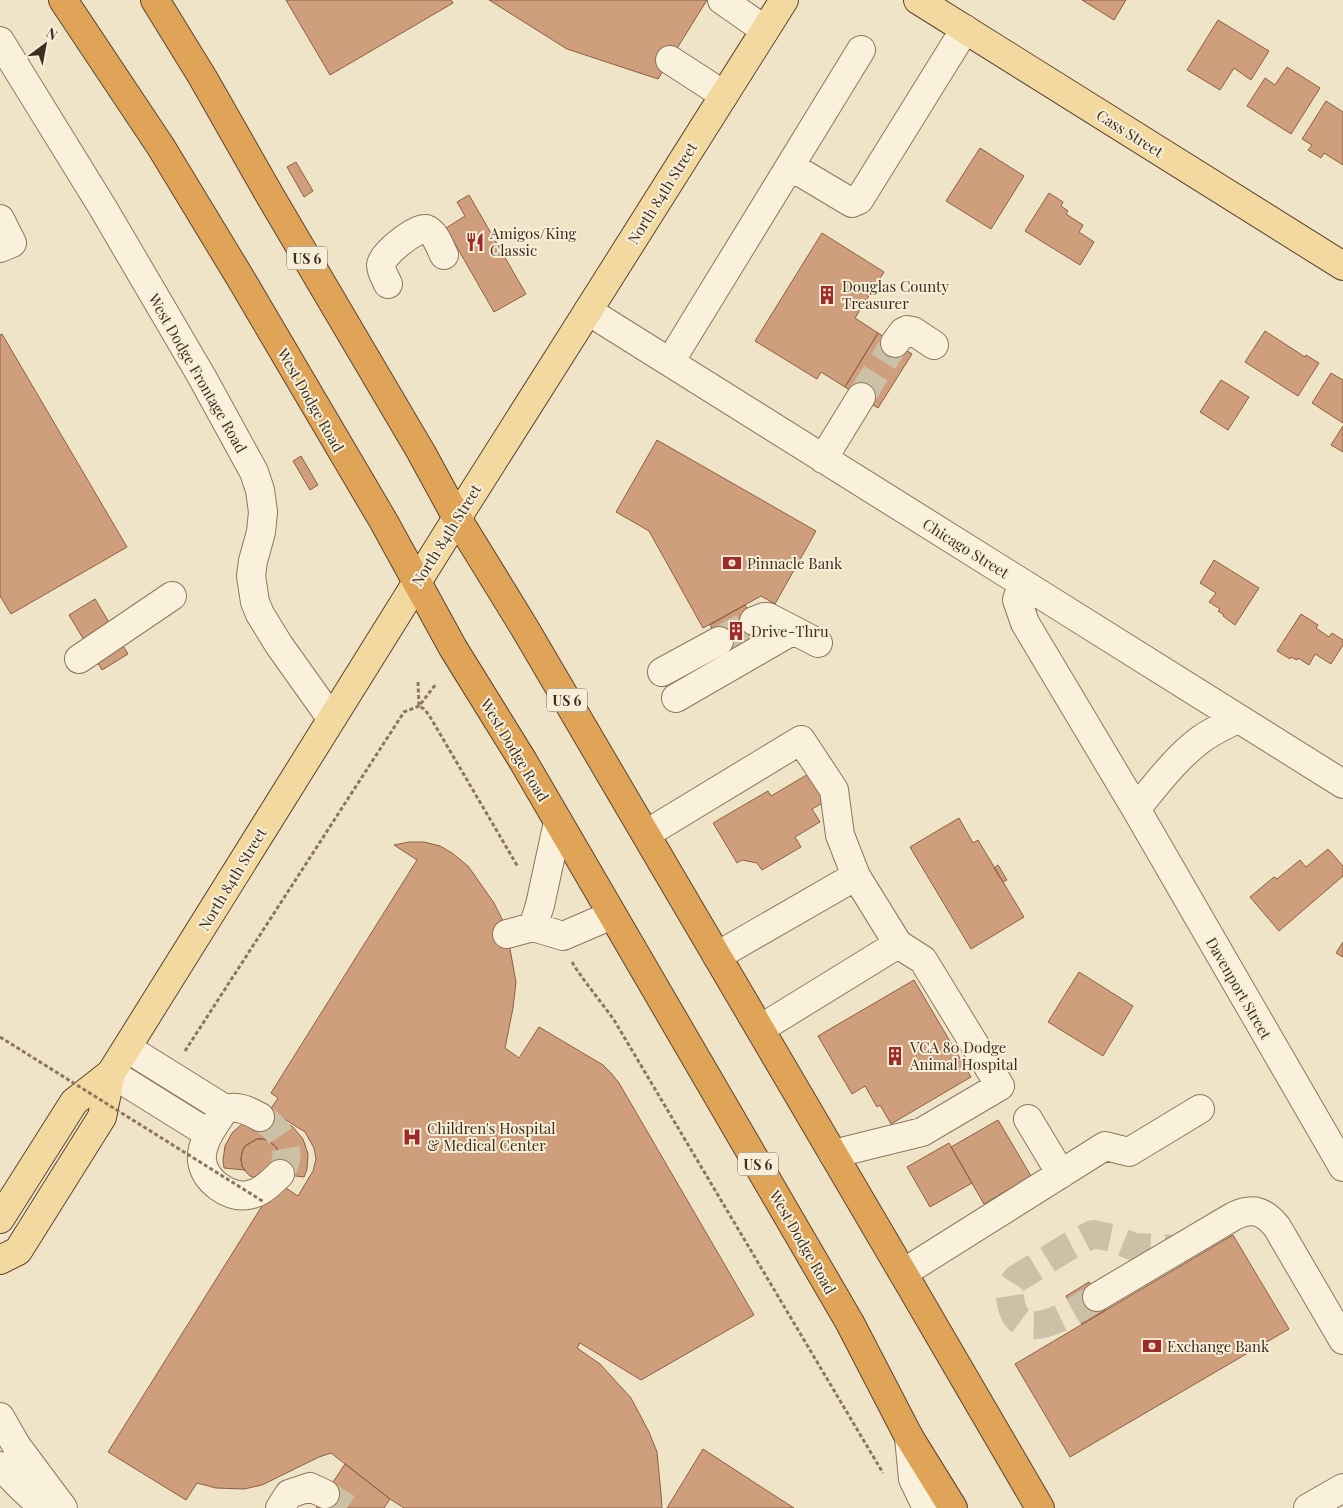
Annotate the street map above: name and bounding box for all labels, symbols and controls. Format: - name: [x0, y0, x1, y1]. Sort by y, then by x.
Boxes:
- north arrow: [20, 20, 70, 70]
- text: N: [43, 23, 61, 44]
- street label: Cass Street: [1093, 105, 1168, 162]
- street label: North 84th Street: [623, 138, 702, 248]
- place label: Amigos/King Classic: [489, 223, 576, 260]
- restaurant icon: Amigos/King Classic: [464, 231, 486, 253]
- road number: US 6: [287, 247, 327, 270]
- place label: Douglas County Treasurer: [842, 276, 949, 313]
- building icon: Douglas County Treasurer: [816, 284, 838, 306]
- street label: West Dodge Frontage Road: [144, 289, 252, 456]
- street label: West Dodge Road: [273, 344, 349, 456]
- street label: North 84th Street: [407, 480, 486, 590]
- street label: Chicago Street: [919, 513, 1014, 583]
- bank icon: Pinnacle Bank: [721, 552, 743, 574]
- place label: Pinnacle Bank: [747, 553, 843, 573]
- building icon: Drive-Thru: [725, 620, 747, 642]
- place label: Drive-Thru: [751, 621, 829, 641]
- road number: US 6: [547, 688, 587, 712]
- street label: West Dodge Road: [476, 694, 554, 805]
- street label: North 84th Street: [193, 823, 271, 934]
- street label: Davenport Street: [1202, 933, 1277, 1043]
- place label: VCA 80 Dodge Animal Hospital: [909, 1037, 1018, 1074]
- building icon: VCA 80 Dodge Animal Hospital: [884, 1045, 906, 1067]
- place label: Children's Hospital & Medical Center: [427, 1118, 555, 1155]
- hospital icon: Children's Hospital & Medical Center: [401, 1126, 423, 1148]
- road number: US 6: [738, 1152, 778, 1176]
- street label: West Dodge Road: [765, 1186, 841, 1298]
- bank icon: Exchange Bank: [1141, 1335, 1163, 1357]
- place label: Exchange Bank: [1167, 1336, 1270, 1356]

